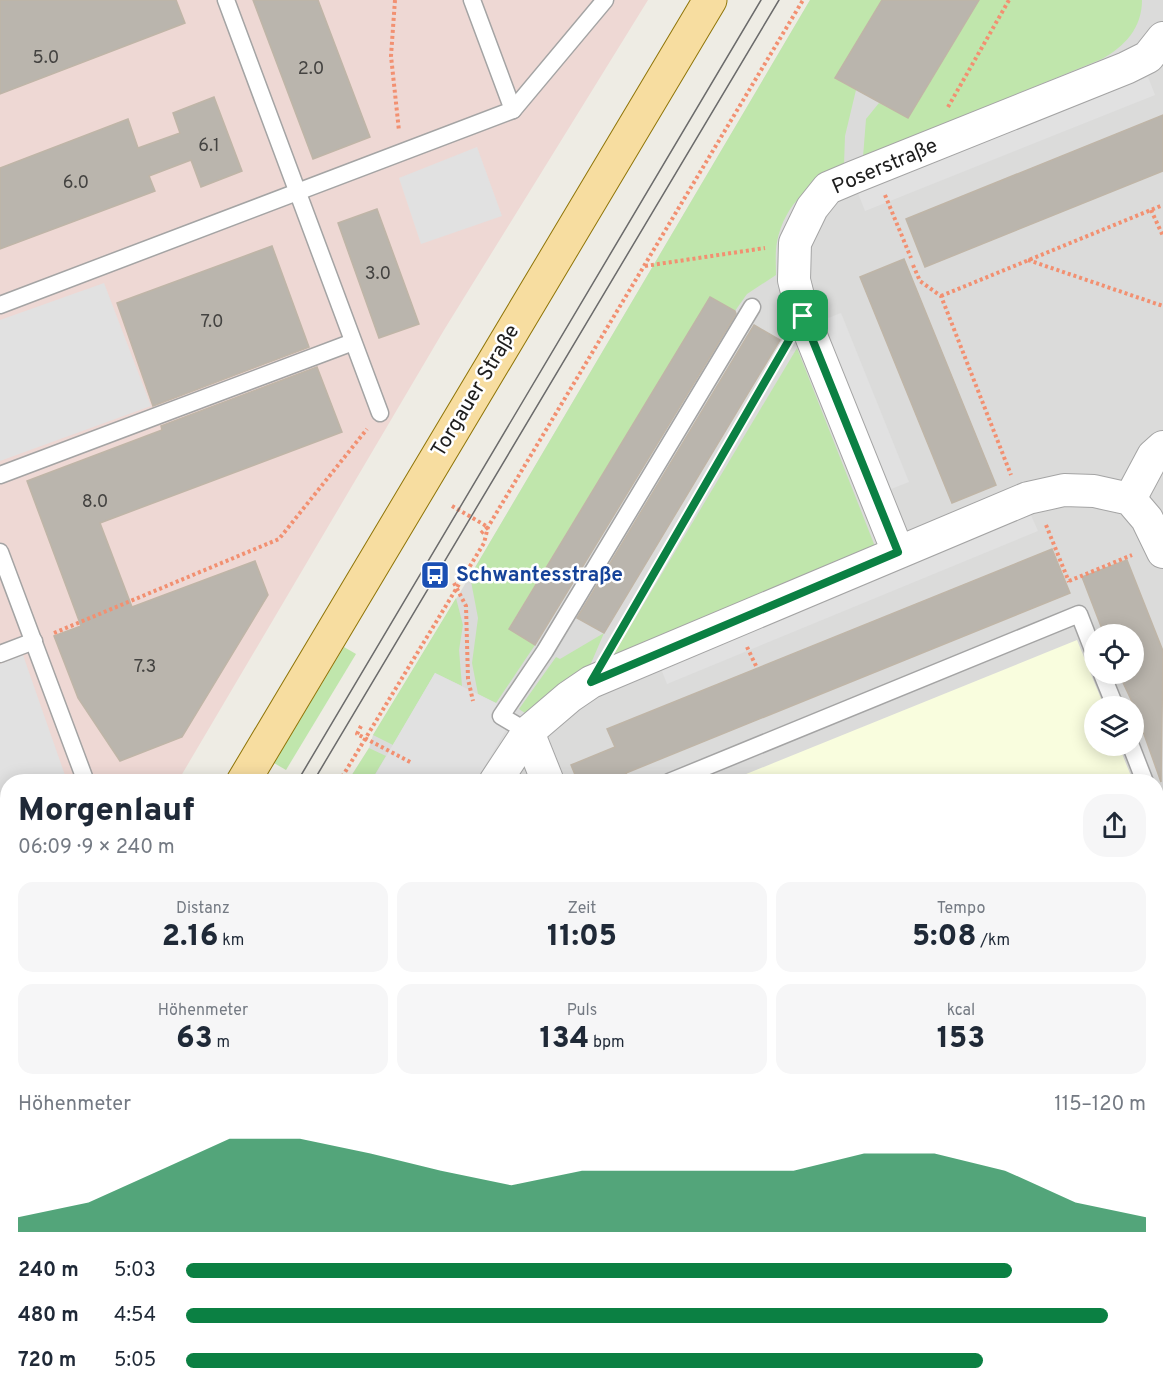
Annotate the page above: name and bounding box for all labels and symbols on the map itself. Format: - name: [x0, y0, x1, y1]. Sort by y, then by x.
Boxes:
- house number: 5.0: [33, 47, 59, 70]
- house number: 2.0: [298, 58, 324, 81]
- street label: Poserstraße: [828, 133, 942, 201]
- house number: 6.1: [198, 135, 220, 158]
- house number: 6.0: [63, 172, 89, 195]
- house number: 3.0: [365, 263, 391, 286]
- pin: [777, 290, 828, 341]
- house number: 7.0: [200, 311, 224, 334]
- street label: Torgauer Straße: [426, 320, 526, 462]
- house number: 8.0: [82, 491, 108, 514]
- bus stop icon: Schwantesstraße: [419, 559, 451, 591]
- place label: Schwantesstraße: [456, 562, 623, 589]
- house number: 7.3: [134, 656, 156, 679]

